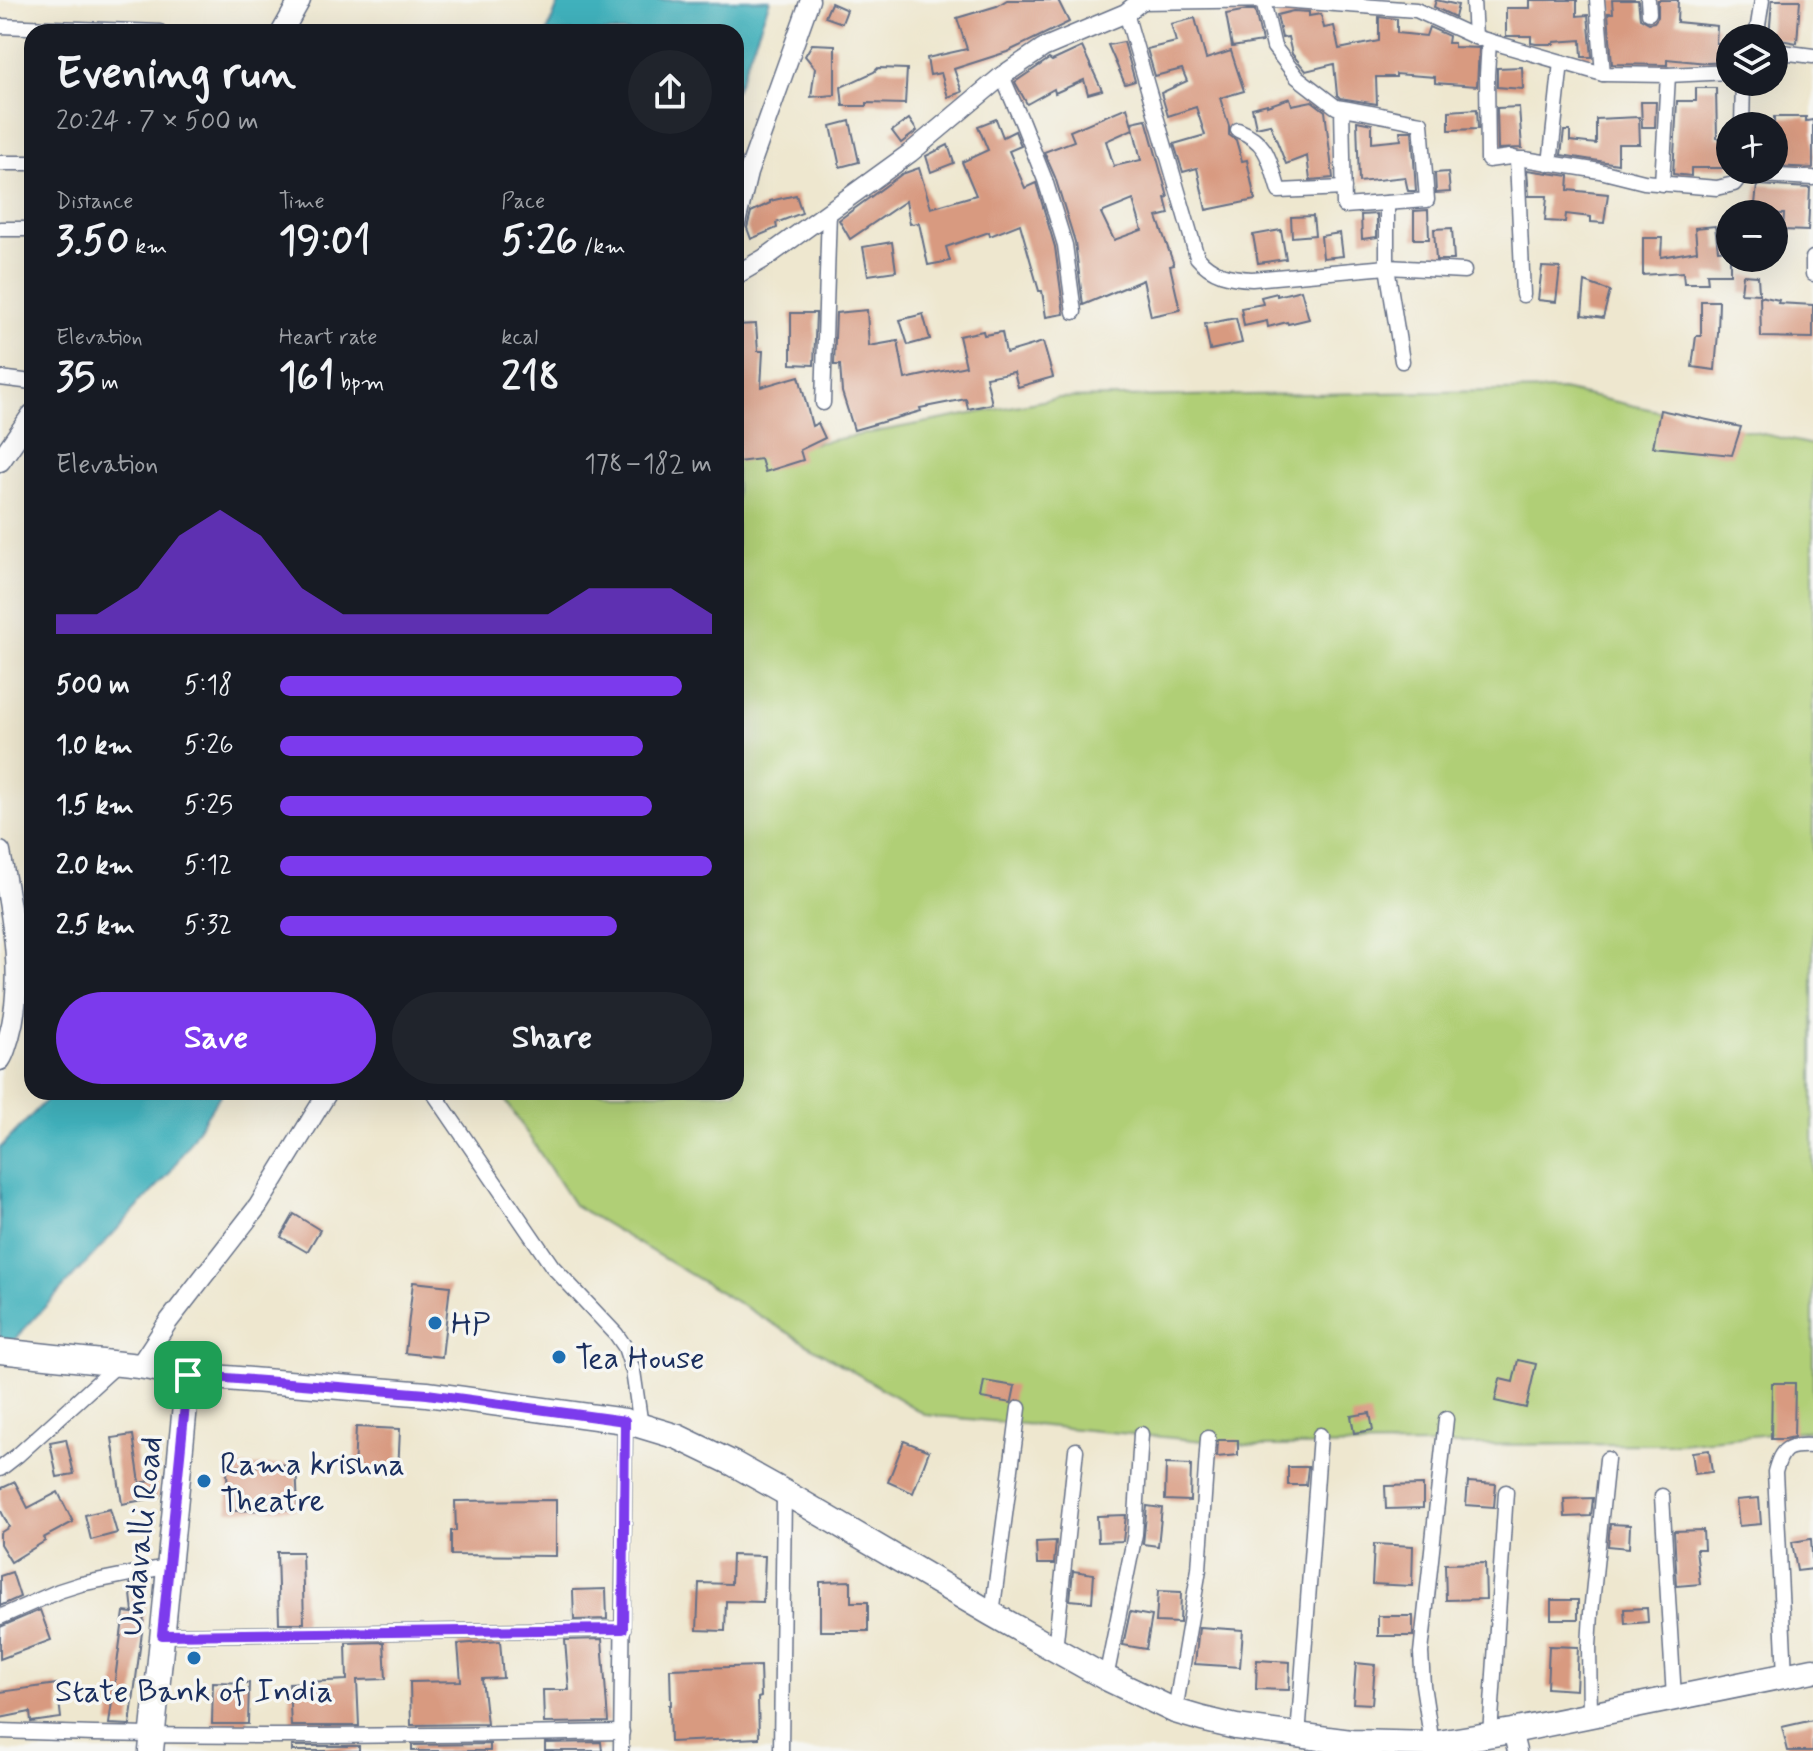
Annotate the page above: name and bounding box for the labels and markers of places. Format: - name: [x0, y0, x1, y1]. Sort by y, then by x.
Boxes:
- place label: HP: [451, 1304, 490, 1346]
- marker: HP: [426, 1314, 444, 1332]
- place label: Tea House: [575, 1338, 705, 1380]
- pin: [154, 1341, 222, 1409]
- marker: Tea House: [550, 1348, 568, 1366]
- place label: Rama krishna Theatre: [220, 1444, 405, 1523]
- marker: Rama krishna Theatre: [195, 1472, 213, 1490]
- marker: State Bank of India: [185, 1649, 203, 1667]
- place label: State Bank of India: [55, 1671, 333, 1713]

